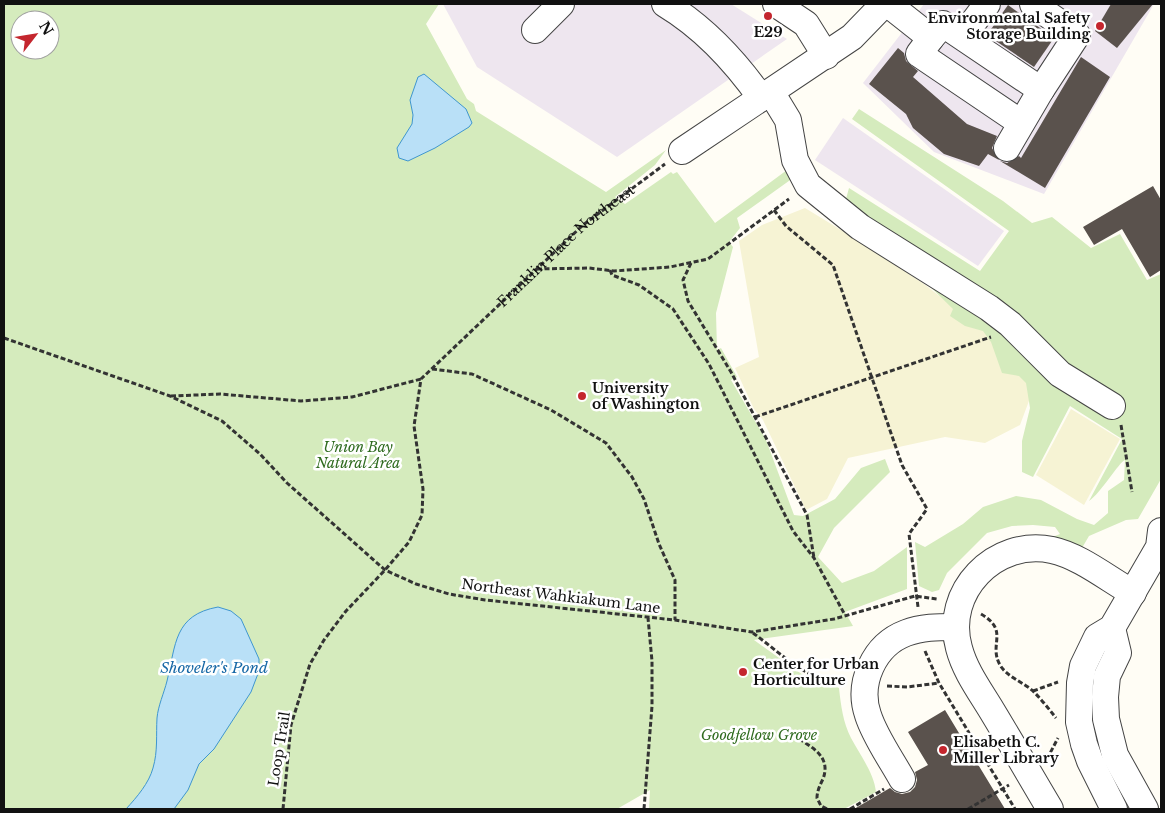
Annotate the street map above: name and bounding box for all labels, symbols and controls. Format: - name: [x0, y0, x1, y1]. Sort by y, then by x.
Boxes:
- place label: Environmental Safety Storage Building: [928, 9, 1091, 43]
- north arrow: [10, 10, 60, 60]
- marker: E29: [762, 10, 774, 22]
- text: N: [35, 18, 57, 39]
- marker: Environmental Safety Storage Building: [1094, 20, 1106, 32]
- place label: E29: [753, 23, 783, 41]
- street label: Franklin Place Northeast: [493, 180, 639, 311]
- place label: University of Washington: [592, 379, 700, 413]
- marker: University of Washington: [576, 390, 588, 402]
- park label: Union Bay Natural Area: [315, 438, 400, 472]
- street label: Northeast Wahkiakum Lane: [461, 575, 661, 617]
- place label: Center for Urban Horticulture: [753, 655, 879, 689]
- water label: Shoveler's Pond: [160, 658, 268, 677]
- marker: Center for Urban Horticulture: [737, 666, 749, 678]
- street label: Loop Trail: [264, 710, 294, 788]
- park label: Goodfellow Grove: [701, 726, 818, 744]
- place label: Elisabeth C. Miller Library: [953, 733, 1060, 767]
- marker: Elisabeth C. Miller Library: [937, 744, 949, 756]

